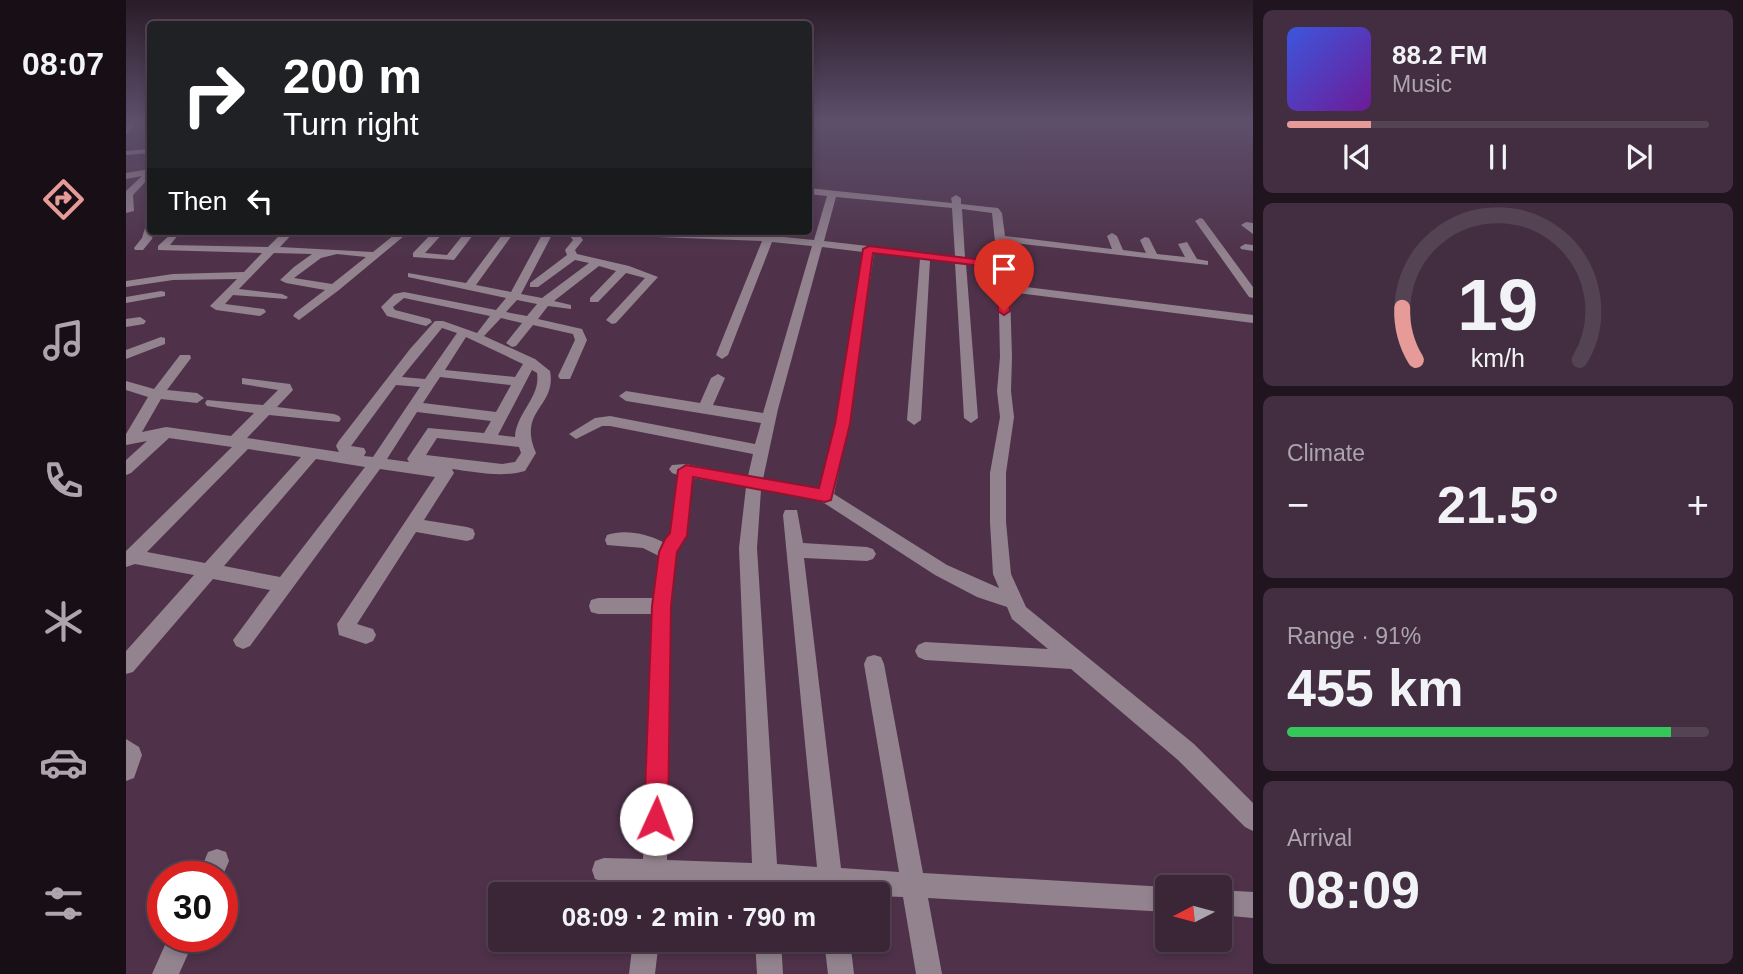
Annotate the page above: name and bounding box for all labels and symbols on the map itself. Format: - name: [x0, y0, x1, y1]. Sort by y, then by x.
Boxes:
- pin: [974, 239, 1034, 311]
- position arrow: [619, 782, 693, 856]
- speed limit sign: 30: [147, 861, 238, 952]
- north arrow: [1155, 875, 1232, 952]

